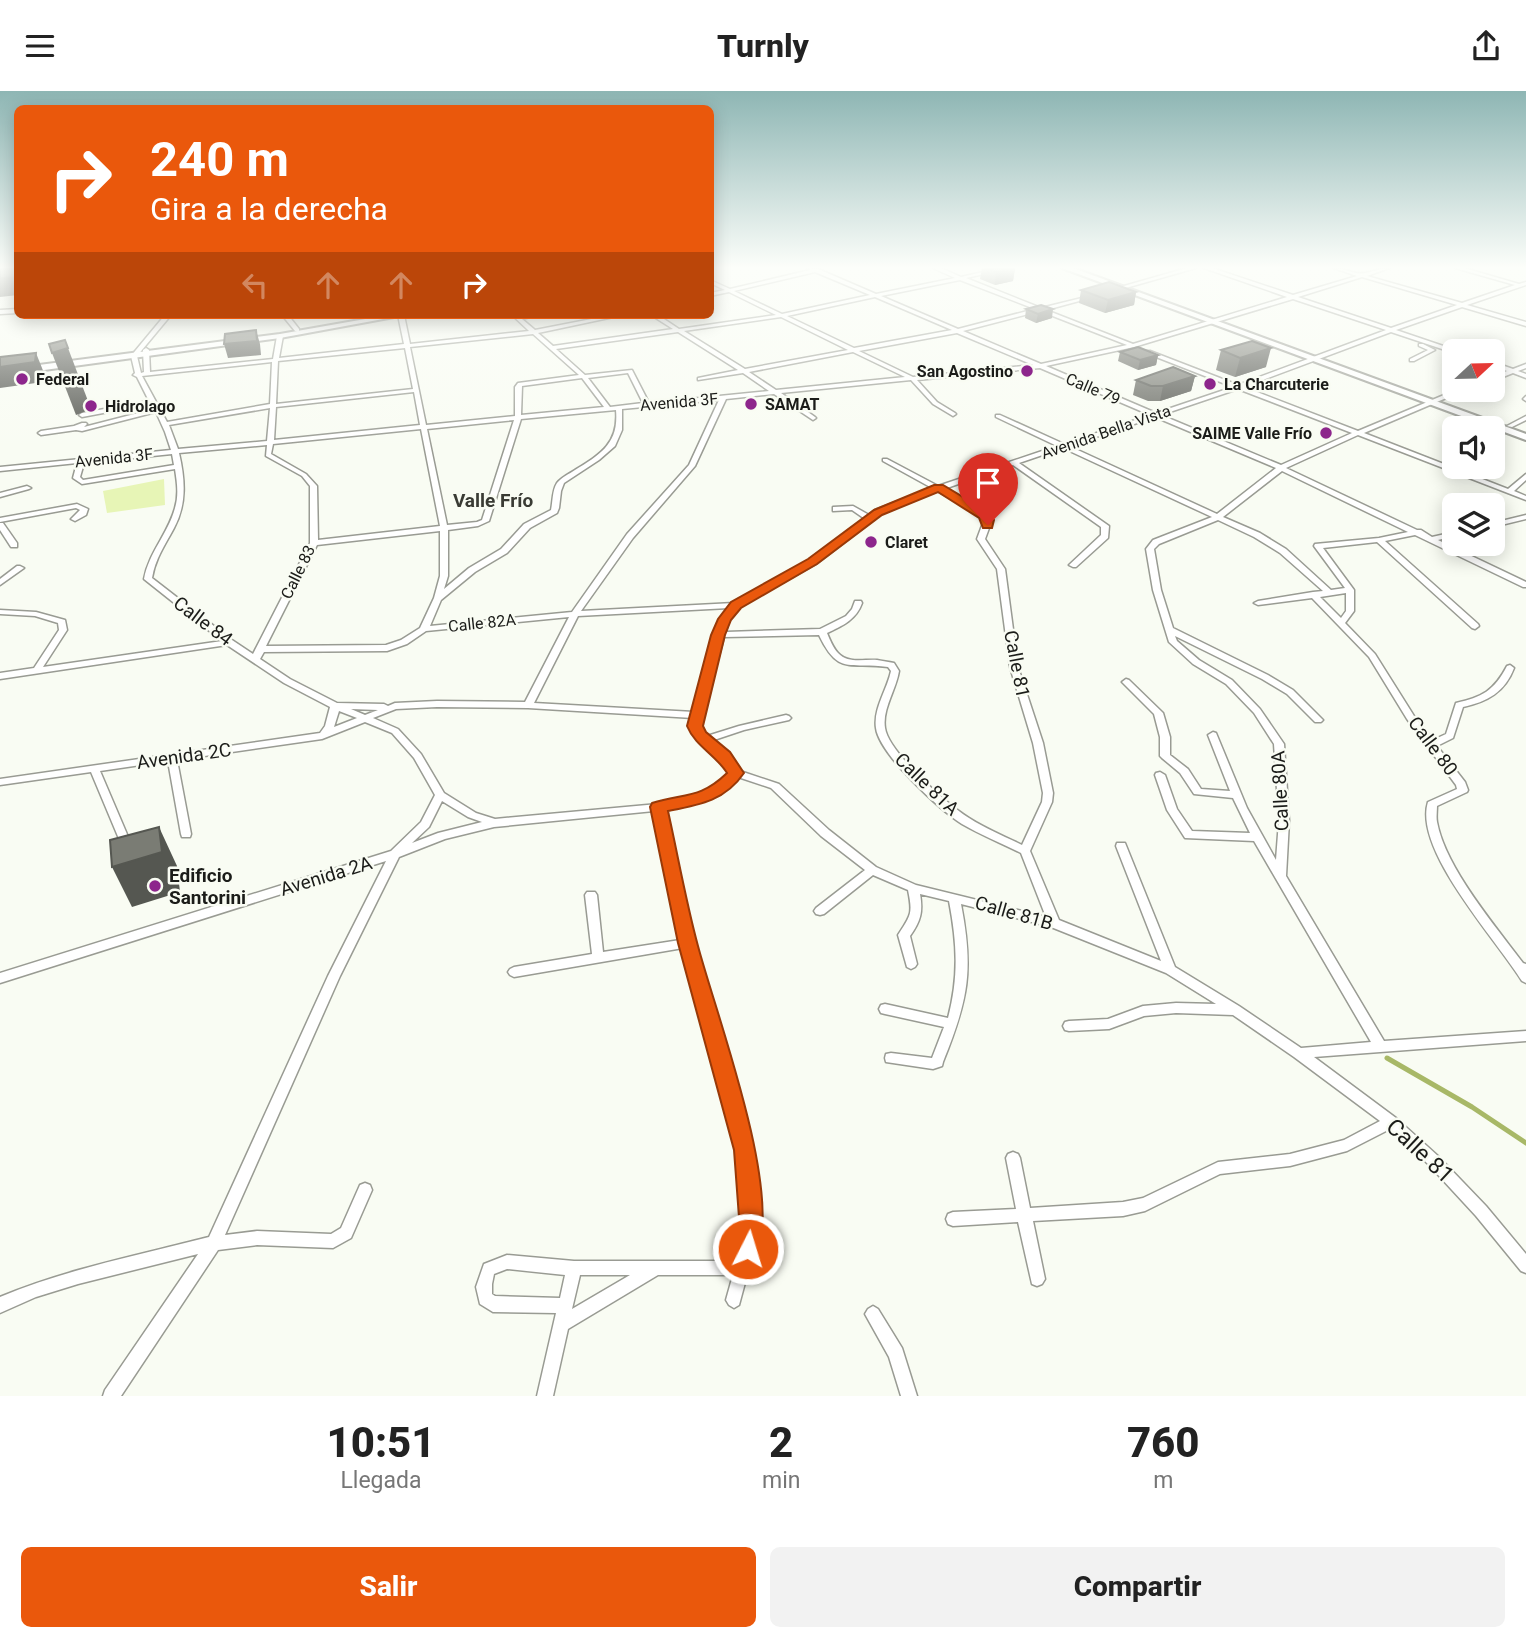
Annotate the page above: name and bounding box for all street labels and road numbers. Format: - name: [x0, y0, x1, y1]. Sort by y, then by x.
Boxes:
- street label: Calle 79: [1063, 369, 1123, 409]
- street label: Avenida 3F: [639, 389, 719, 415]
- street label: Avenida Bella Vista: [1039, 401, 1173, 463]
- street label: Avenida 3F: [74, 444, 154, 472]
- street label: Calle 83: [277, 542, 319, 602]
- street label: Calle 84: [169, 591, 237, 651]
- street label: Calle 82A: [447, 610, 517, 636]
- street label: Calle 81: [999, 628, 1035, 700]
- street label: Calle 80: [1403, 712, 1463, 780]
- street label: Avenida 2C: [135, 738, 233, 774]
- street label: Calle 81A: [890, 748, 964, 821]
- street label: Calle 80A: [1266, 750, 1294, 832]
- street label: Avenida 2A: [277, 851, 375, 901]
- street label: Calle 81B: [972, 891, 1056, 935]
- street label: Calle 81: [1381, 1113, 1459, 1189]

